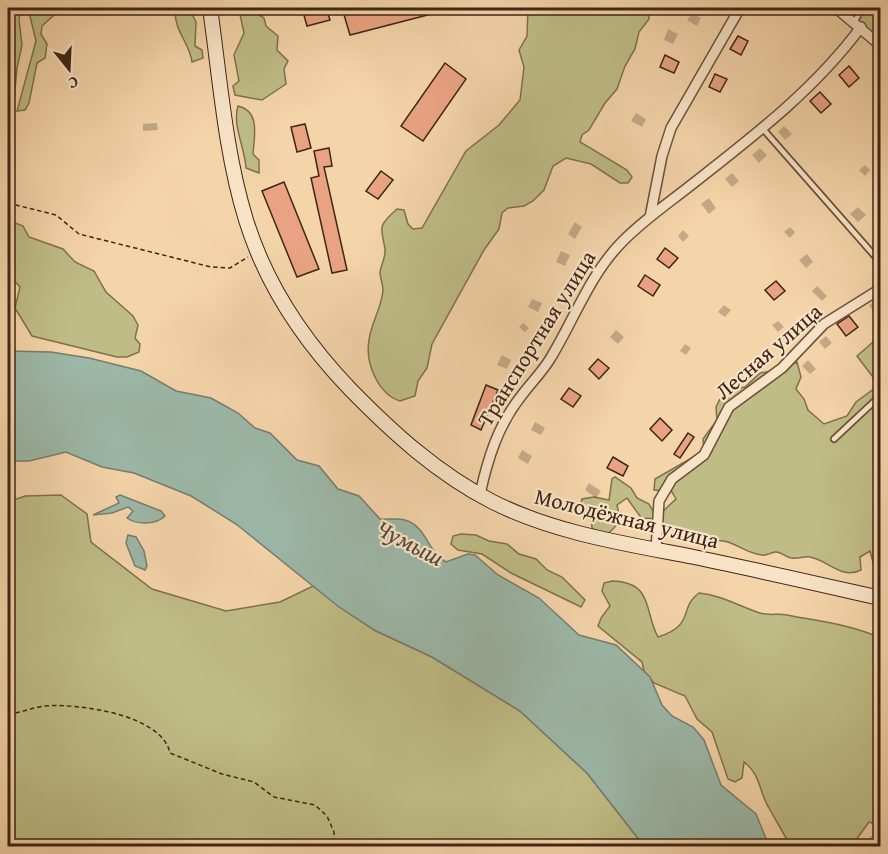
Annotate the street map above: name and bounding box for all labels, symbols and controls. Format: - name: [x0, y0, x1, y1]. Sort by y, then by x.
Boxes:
- north arrow: [39, 39, 99, 99]
- text: С: [66, 70, 82, 96]
- street label: Транспортная улица: [469, 243, 603, 432]
- street label: Лесная улица: [707, 295, 829, 407]
- street label: Молодёжная улица: [532, 480, 723, 556]
- water label: Чумыш: [370, 511, 450, 575]

